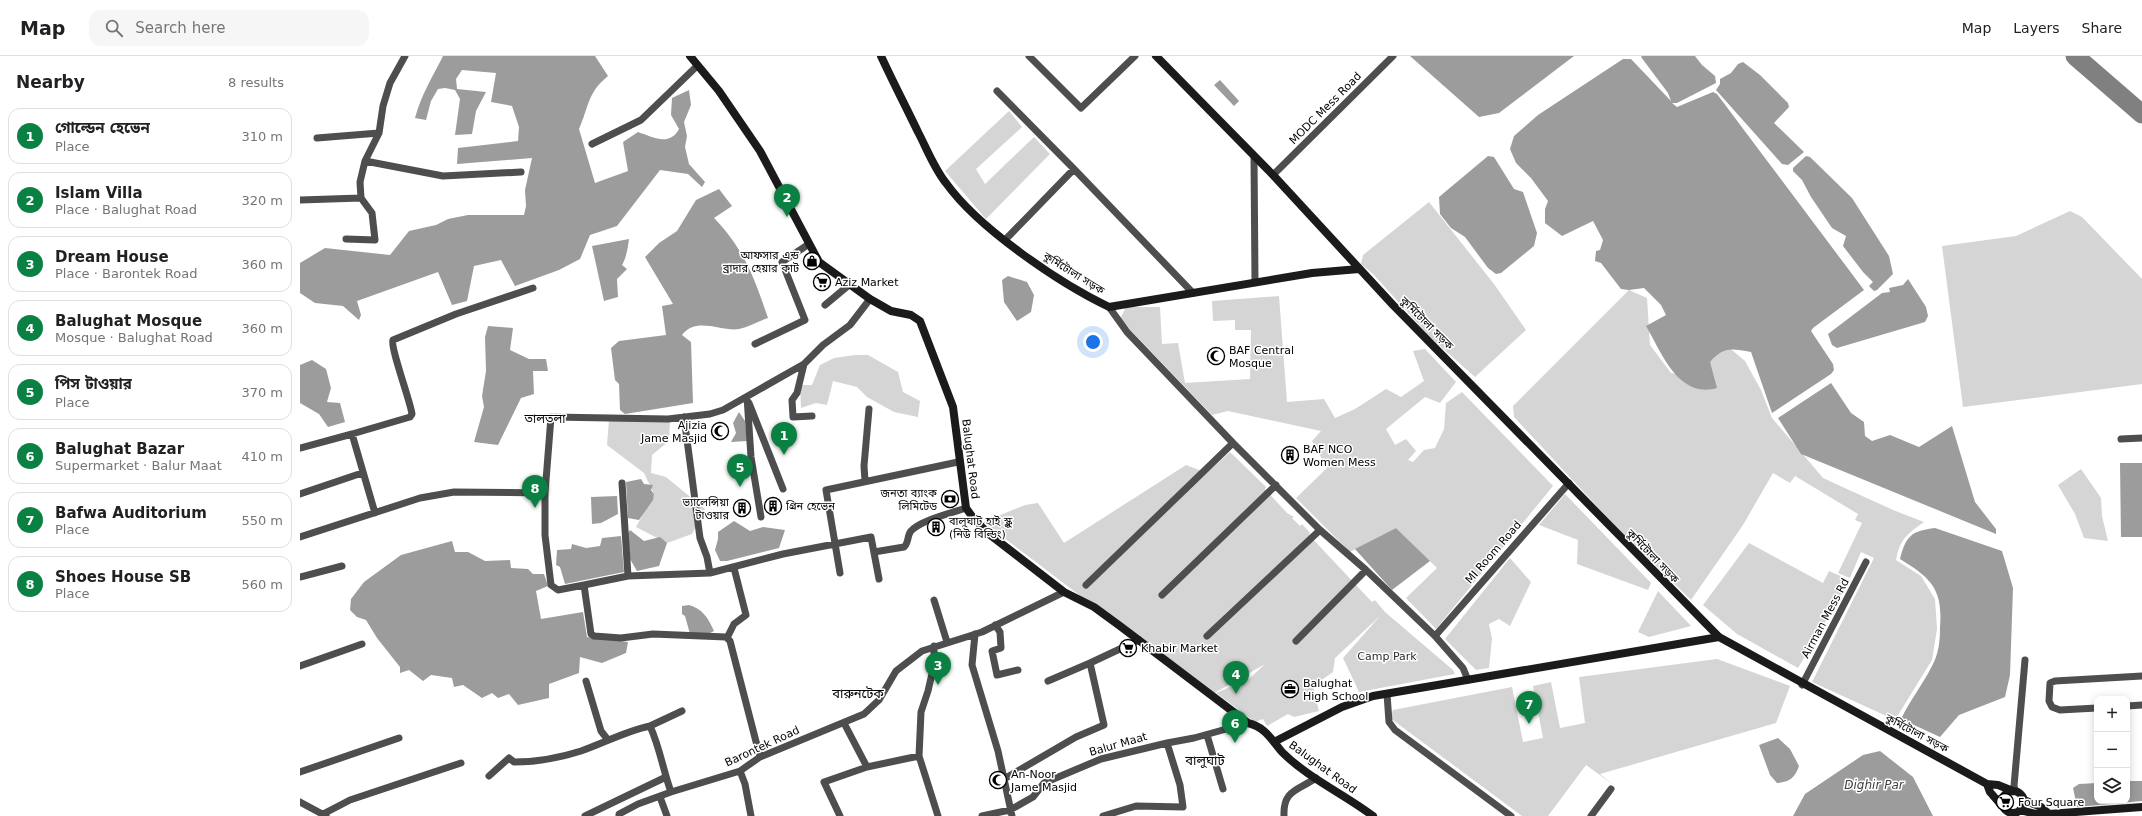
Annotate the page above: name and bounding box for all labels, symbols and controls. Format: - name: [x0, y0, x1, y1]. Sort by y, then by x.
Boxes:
- search box: [89, 10, 369, 46]
- text: Map: [20, 17, 65, 39]
- icon: search: [103, 17, 125, 39]
- text: Search here: [135, 19, 225, 37]
- text: Map: [1962, 20, 1991, 36]
- text: Layers: [2013, 20, 2060, 36]
- text: Share: [2082, 20, 2122, 36]
- street label: MODC Mess Road: [1287, 70, 1364, 147]
- text: Nearby: [16, 72, 85, 92]
- text: 8 results: [228, 75, 284, 90]
- text: গোল্ডেন হেভেন: [55, 119, 150, 137]
- text: 1: [25, 129, 35, 144]
- text: 310 m: [241, 129, 283, 144]
- text: Place: [55, 139, 90, 154]
- text: Islam Villa: [55, 184, 143, 202]
- pin: 2: [774, 184, 800, 217]
- text: 2: [25, 193, 35, 208]
- text: 320 m: [241, 193, 283, 208]
- text: Place · Balughat Road: [55, 202, 197, 217]
- text: Dream House: [55, 248, 169, 266]
- street label: কুর্মিটোলা সড়ক: [1040, 248, 1107, 297]
- place label: আফসার এন্ড ব্রাদার হেয়ার কাট: [722, 249, 800, 275]
- shop icon: আফসার এন্ড ব্রাদার হেয়ার কাট: [802, 251, 822, 271]
- text: 3: [25, 257, 35, 272]
- text: 360 m: [241, 257, 283, 272]
- text: Place · Barontek Road: [55, 266, 197, 281]
- supermarket icon: Aziz Market: [812, 272, 832, 292]
- place label: Aziz Market: [835, 276, 899, 289]
- street label: কুর্মিটোলা সড়ক: [1397, 293, 1457, 353]
- text: Balughat Mosque: [55, 312, 202, 330]
- text: 4: [25, 321, 35, 336]
- text: 360 m: [241, 321, 283, 336]
- text: Mosque · Balughat Road: [55, 330, 213, 345]
- your location: [1083, 332, 1103, 352]
- place label: BAF Central Mosque: [1229, 344, 1294, 370]
- mosque icon: BAF Central Mosque: [1206, 346, 1226, 366]
- text: পিস টাওয়ার: [55, 375, 132, 393]
- text: 5: [25, 385, 35, 400]
- text: 370 m: [241, 385, 283, 400]
- text: Place: [55, 395, 90, 410]
- district label: তালতলা: [524, 412, 566, 426]
- street label: Balughat Road: [959, 418, 982, 500]
- place label: Ajizia Jame Masjid: [640, 419, 707, 445]
- mosque icon: Ajizia Jame Masjid: [710, 421, 730, 441]
- pin: 1: [771, 422, 797, 455]
- text: Balughat Bazar: [55, 440, 184, 458]
- place label: BAF NCO Women Mess: [1303, 443, 1376, 469]
- building icon: BAF NCO Women Mess: [1280, 445, 1300, 465]
- text: 6: [25, 449, 35, 464]
- text: 410 m: [241, 449, 283, 464]
- pin: 5: [727, 454, 753, 487]
- text: Supermarket · Balur Maat: [55, 458, 222, 473]
- pin: 8: [522, 475, 548, 508]
- place label: জনতা ব্যাংক লিমিটেড: [880, 487, 937, 513]
- bank icon: জনতা ব্যাংক লিমিটেড: [940, 489, 960, 509]
- place label: ভ্যালেন্সিয়া টাওয়ার: [682, 496, 730, 522]
- building icon: গ্রিন হেভেন: [763, 496, 783, 516]
- building icon: ভ্যালেন্সিয়া টাওয়ার: [732, 498, 752, 518]
- place label: গ্রিন হেভেন: [785, 500, 835, 513]
- text: Bafwa Auditorium: [55, 504, 207, 522]
- text: 7: [25, 513, 35, 528]
- text: 550 m: [241, 513, 283, 528]
- place label: বালুঘাট হাই স্কুল (নিউ বিল্ডিং): [948, 515, 1012, 541]
- building icon: বালুঘাট হাই স্কুল (নিউ বিল্ডিং): [926, 517, 946, 537]
- street label: MI Room Road: [1463, 518, 1524, 586]
- text: Place: [55, 522, 90, 537]
- street label: কুর্মিটোলা সড়ক: [1623, 525, 1682, 586]
- text: Shoes House SB: [55, 568, 191, 586]
- street label: Airman Mess Rd: [1799, 576, 1852, 660]
- text: 8: [25, 577, 35, 592]
- text: 560 m: [241, 577, 283, 592]
- text: Place: [55, 586, 90, 601]
- supermarket icon: Khabir Market: [1118, 638, 1138, 658]
- place label: Khabir Market: [1141, 642, 1218, 655]
- park label: Camp Park: [1357, 650, 1417, 663]
- pin: 3: [925, 652, 951, 685]
- pin: 4: [1223, 661, 1249, 694]
- place label: Balughat High School: [1303, 677, 1368, 703]
- office icon: Balughat High School: [1280, 679, 1300, 699]
- district label: বারুনটেক: [831, 686, 884, 701]
- pin: 7: [1516, 691, 1542, 724]
- map controls: [2094, 696, 2130, 804]
- button: +: [2094, 696, 2130, 732]
- pin: 6: [1222, 710, 1248, 743]
- street label: কুর্মিটোলা সড়ক: [1882, 710, 1951, 756]
- street label: Barontek Road: [723, 723, 802, 769]
- street label: Balur Maat: [1088, 730, 1149, 759]
- button: −: [2094, 732, 2130, 768]
- street label: Balughat Road: [1286, 739, 1359, 796]
- district label: বালুঘাট: [1184, 753, 1226, 769]
- place label: An-Noor Jame Masjid: [1010, 768, 1077, 794]
- button: layers: [2094, 768, 2130, 804]
- mosque icon: An-Noor Jame Masjid: [988, 770, 1008, 790]
- water label: Dighir Par: [1844, 778, 1905, 792]
- supermarket icon: Four Square: [1995, 792, 2015, 812]
- place label: Four Square: [2018, 796, 2085, 809]

